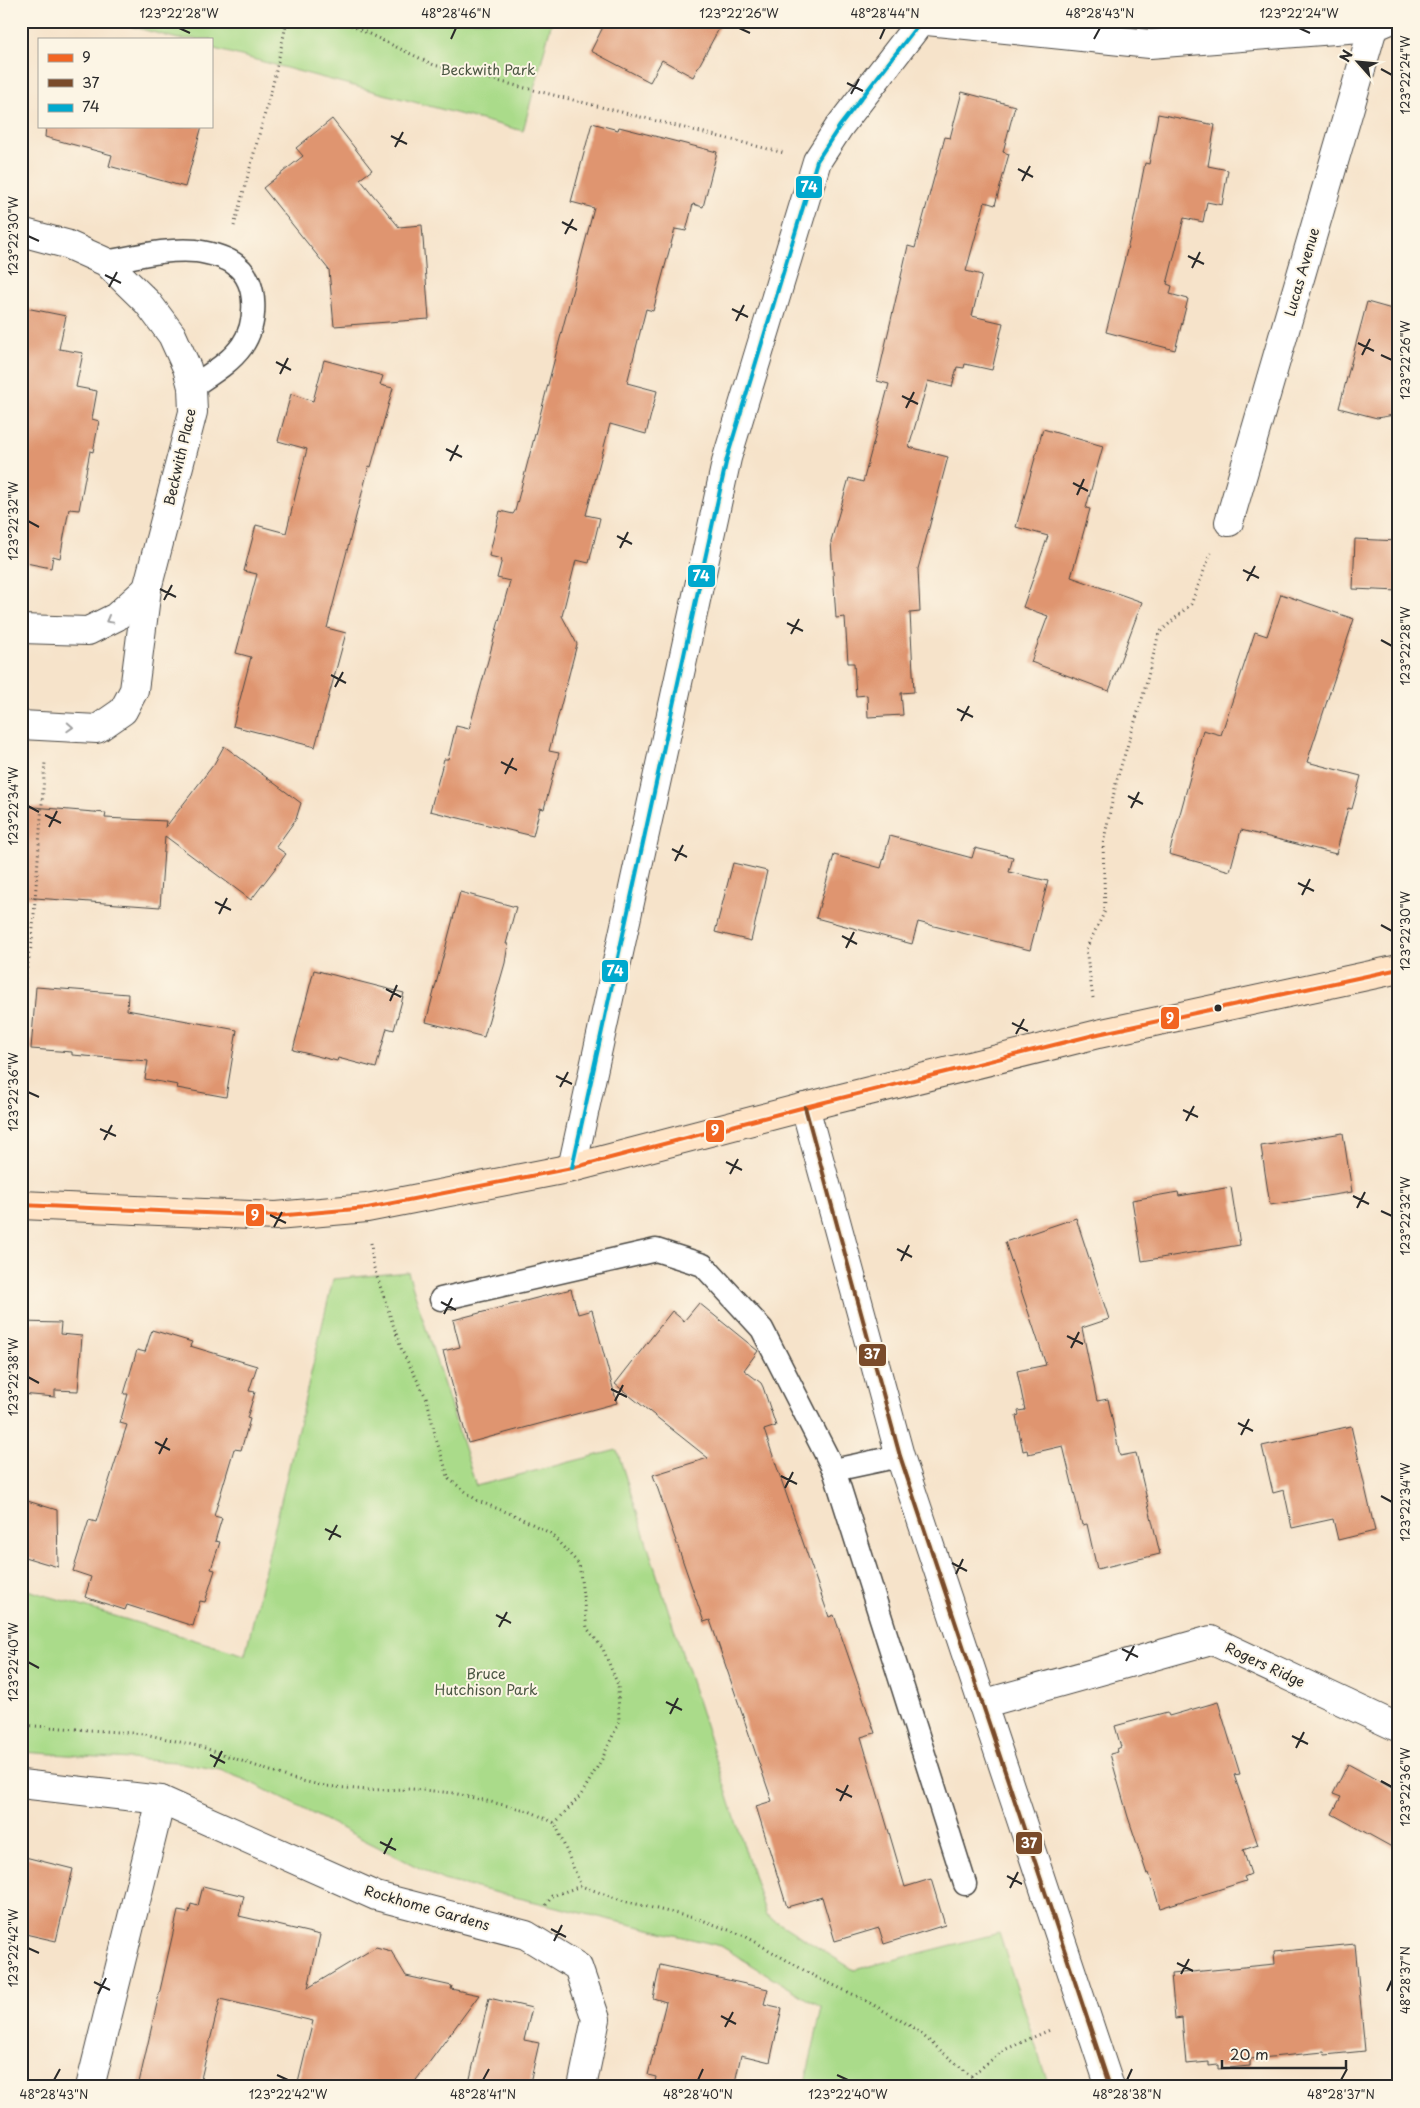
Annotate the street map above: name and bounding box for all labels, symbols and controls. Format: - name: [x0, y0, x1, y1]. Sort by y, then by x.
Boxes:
- text: 123°22'28"W: [139, 4, 219, 22]
- text: 48°28'46"N: [421, 4, 491, 22]
- text: 123°22'26"W: [699, 4, 779, 22]
- text: 48°28'44"N: [850, 4, 920, 22]
- text: 48°28'43"N: [1066, 4, 1134, 22]
- text: 123°22'24"W: [1259, 4, 1339, 22]
- text: 123°22'24"W: [1396, 35, 1414, 115]
- legend: [38, 38, 212, 128]
- north arrow: [1332, 38, 1382, 88]
- text: 9: [82, 44, 91, 67]
- text: N: [1334, 46, 1358, 66]
- park label: Beckwith Park: [441, 59, 536, 80]
- text: 37: [82, 70, 100, 93]
- text: 74: [82, 94, 100, 117]
- line badge: 74: [795, 175, 823, 199]
- text: 74: [800, 176, 818, 197]
- text: 123°22'30"W: [4, 196, 22, 276]
- street label: Lucas Avenue: [1279, 225, 1324, 319]
- text: 123°22'26"W: [1396, 320, 1414, 400]
- street label: Beckwith Place: [158, 406, 201, 508]
- text: 123°22'32"W: [4, 481, 22, 561]
- line badge: 74: [687, 564, 716, 588]
- text: 74: [692, 565, 710, 586]
- text: 123°22'28"W: [1396, 606, 1414, 686]
- one-way arrow: [106, 614, 115, 624]
- one-way arrow: [66, 722, 74, 733]
- text: 123°22'34"W: [4, 766, 22, 845]
- text: 123°22'30"W: [1396, 891, 1414, 971]
- line badge: 74: [601, 959, 629, 983]
- text: 74: [606, 960, 624, 981]
- unlabelled marker: [1213, 1003, 1223, 1013]
- line badge: 9: [1160, 1006, 1180, 1030]
- text: 9: [1166, 1007, 1174, 1028]
- text: 123°22'36"W: [4, 1052, 22, 1132]
- line badge: 9: [705, 1119, 725, 1143]
- text: 9: [711, 1119, 719, 1140]
- text: 123°22'32"W: [1396, 1176, 1414, 1256]
- line badge: 9: [245, 1203, 265, 1227]
- text: 9: [251, 1204, 259, 1225]
- text: 123°22'38"W: [4, 1337, 22, 1416]
- line badge: 37: [858, 1343, 887, 1367]
- text: 37: [864, 1343, 881, 1364]
- text: 123°22'34"W: [1396, 1462, 1414, 1541]
- text: 123°22'40"W: [4, 1622, 22, 1702]
- street label: Rogers Ridge: [1222, 1637, 1309, 1692]
- park label: Bruce Hutchison Park: [435, 1663, 538, 1700]
- text: 123°22'36"W: [1396, 1747, 1414, 1827]
- line badge: 37: [1015, 1831, 1043, 1855]
- text: 37: [1021, 1832, 1038, 1853]
- street label: Rockhome Gardens: [362, 1880, 492, 1935]
- text: 123°22'42"W: [4, 1908, 22, 1987]
- text: 48°28'37"N: [1396, 1946, 1414, 2014]
- scale bar: [1222, 2038, 1346, 2070]
- text: 20 m: [1230, 2042, 1269, 2065]
- text: 48°28'43"N: [20, 2085, 88, 2103]
- text: 123°22'42"W: [249, 2085, 328, 2103]
- text: 48°28'41"N: [450, 2085, 516, 2103]
- text: 48°28'40"N: [663, 2085, 733, 2103]
- text: 123°22'40"W: [808, 2085, 888, 2103]
- text: 48°28'38"N: [1092, 2085, 1162, 2103]
- text: 48°28'37"N: [1307, 2085, 1375, 2103]

